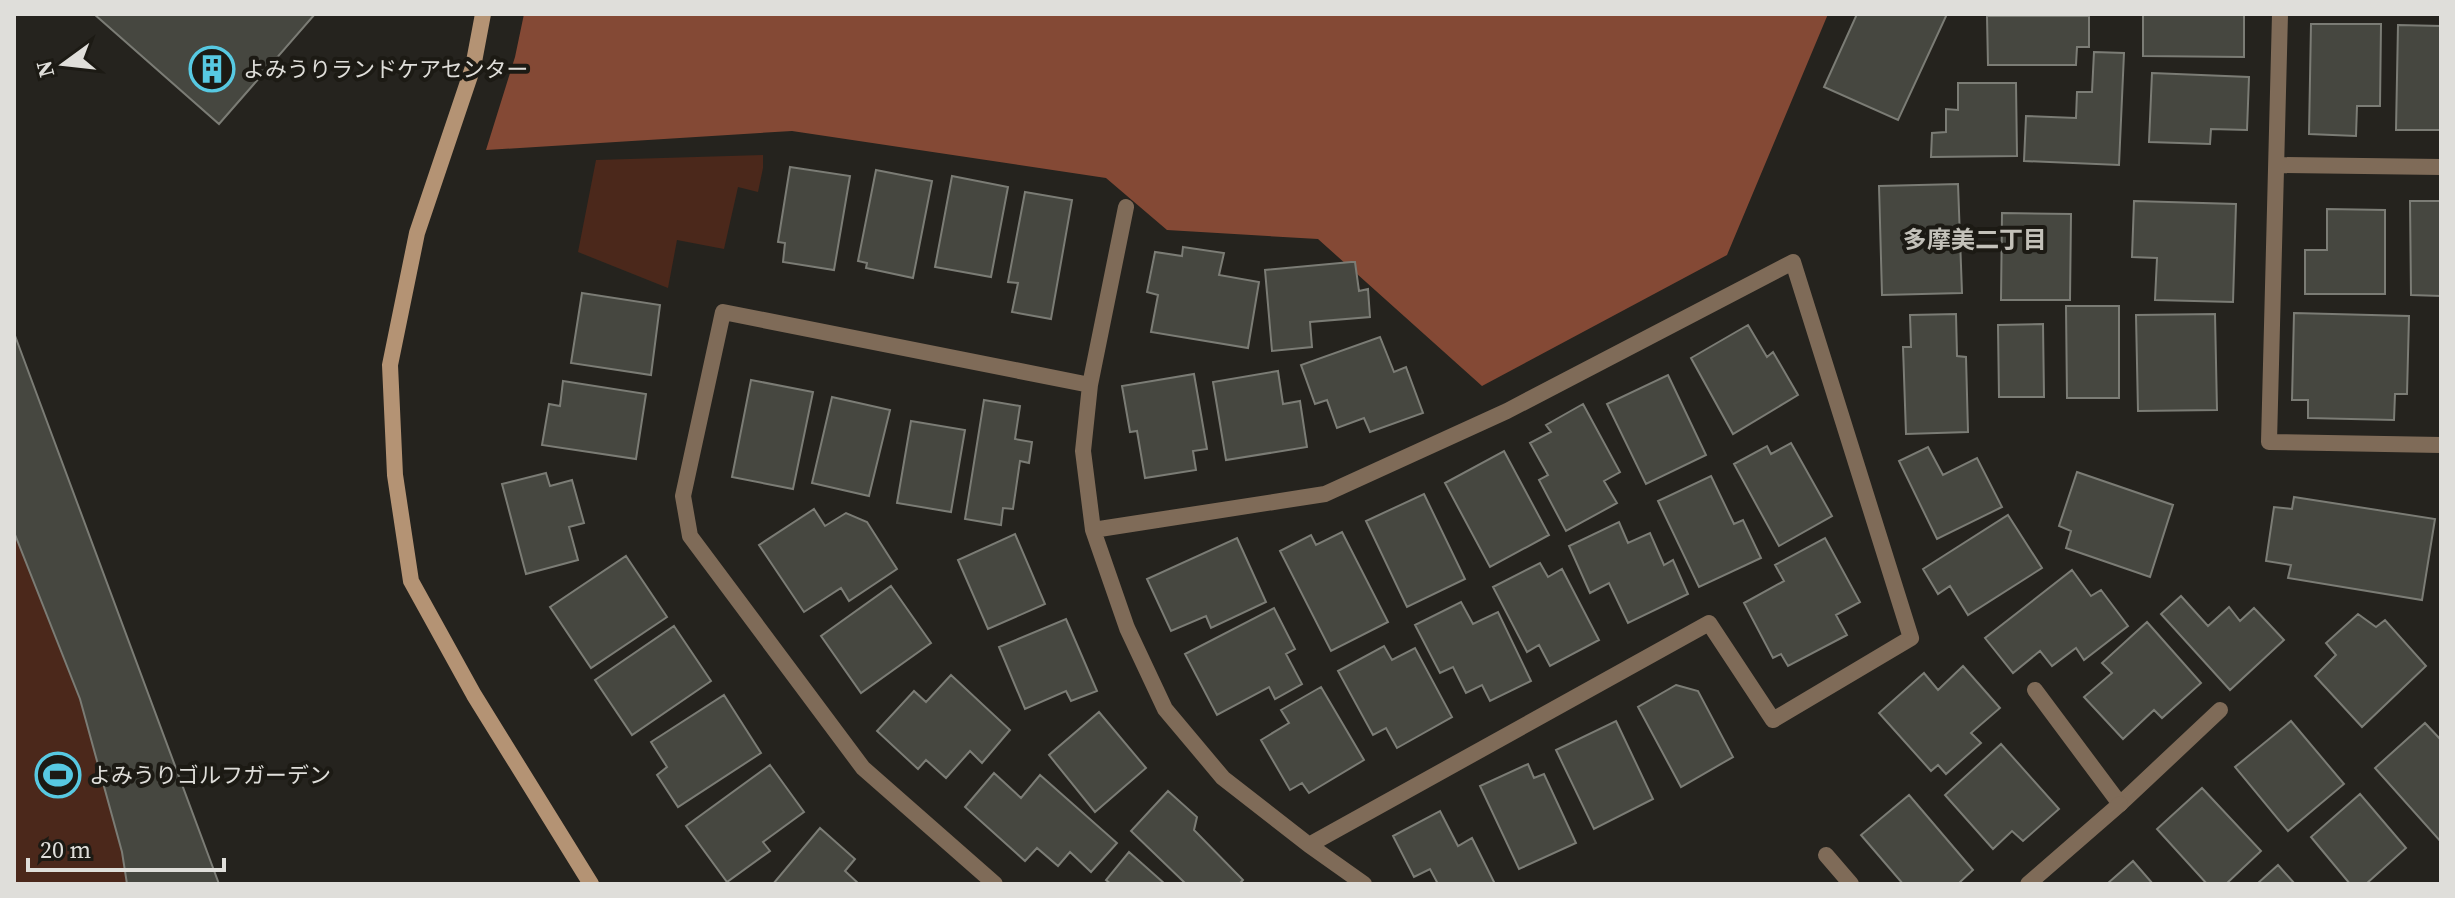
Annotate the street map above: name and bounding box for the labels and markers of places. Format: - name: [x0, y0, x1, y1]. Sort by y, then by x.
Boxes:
- building icon: よみうりランドケアセンター: [188, 45, 236, 93]
- place label: よみうりランドケアセンター: [243, 54, 529, 84]
- sports icon: よみうりゴルフガーデン: [34, 751, 82, 799]
- place label: よみうりゴルフガーデン: [89, 760, 331, 790]

